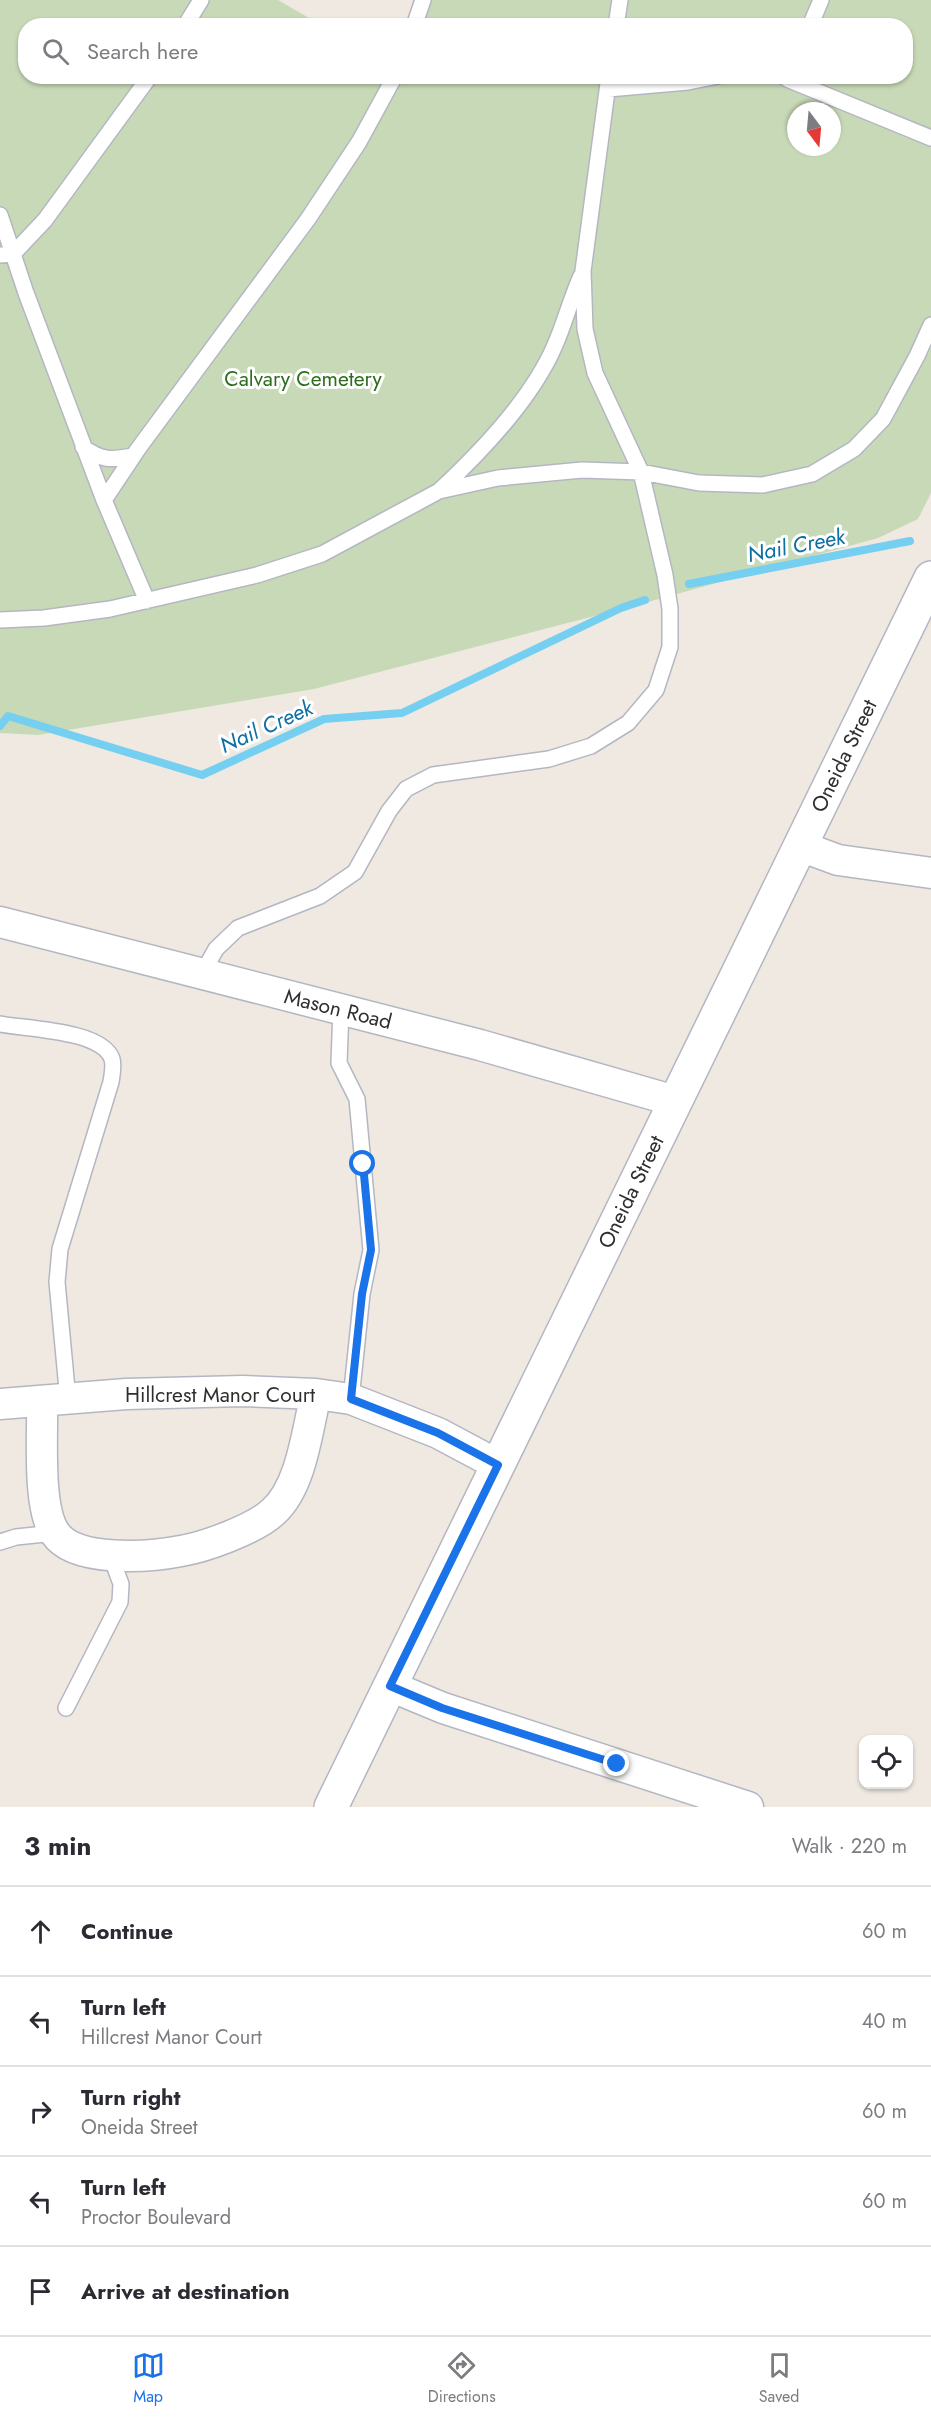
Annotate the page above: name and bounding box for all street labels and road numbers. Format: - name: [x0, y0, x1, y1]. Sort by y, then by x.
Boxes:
- street label: Oneida Street: [804, 694, 884, 818]
- street label: Mason Road: [281, 981, 395, 1037]
- street label: Oneida Street: [591, 1130, 671, 1254]
- street label: Hillcrest Manor Court: [125, 1380, 315, 1410]

